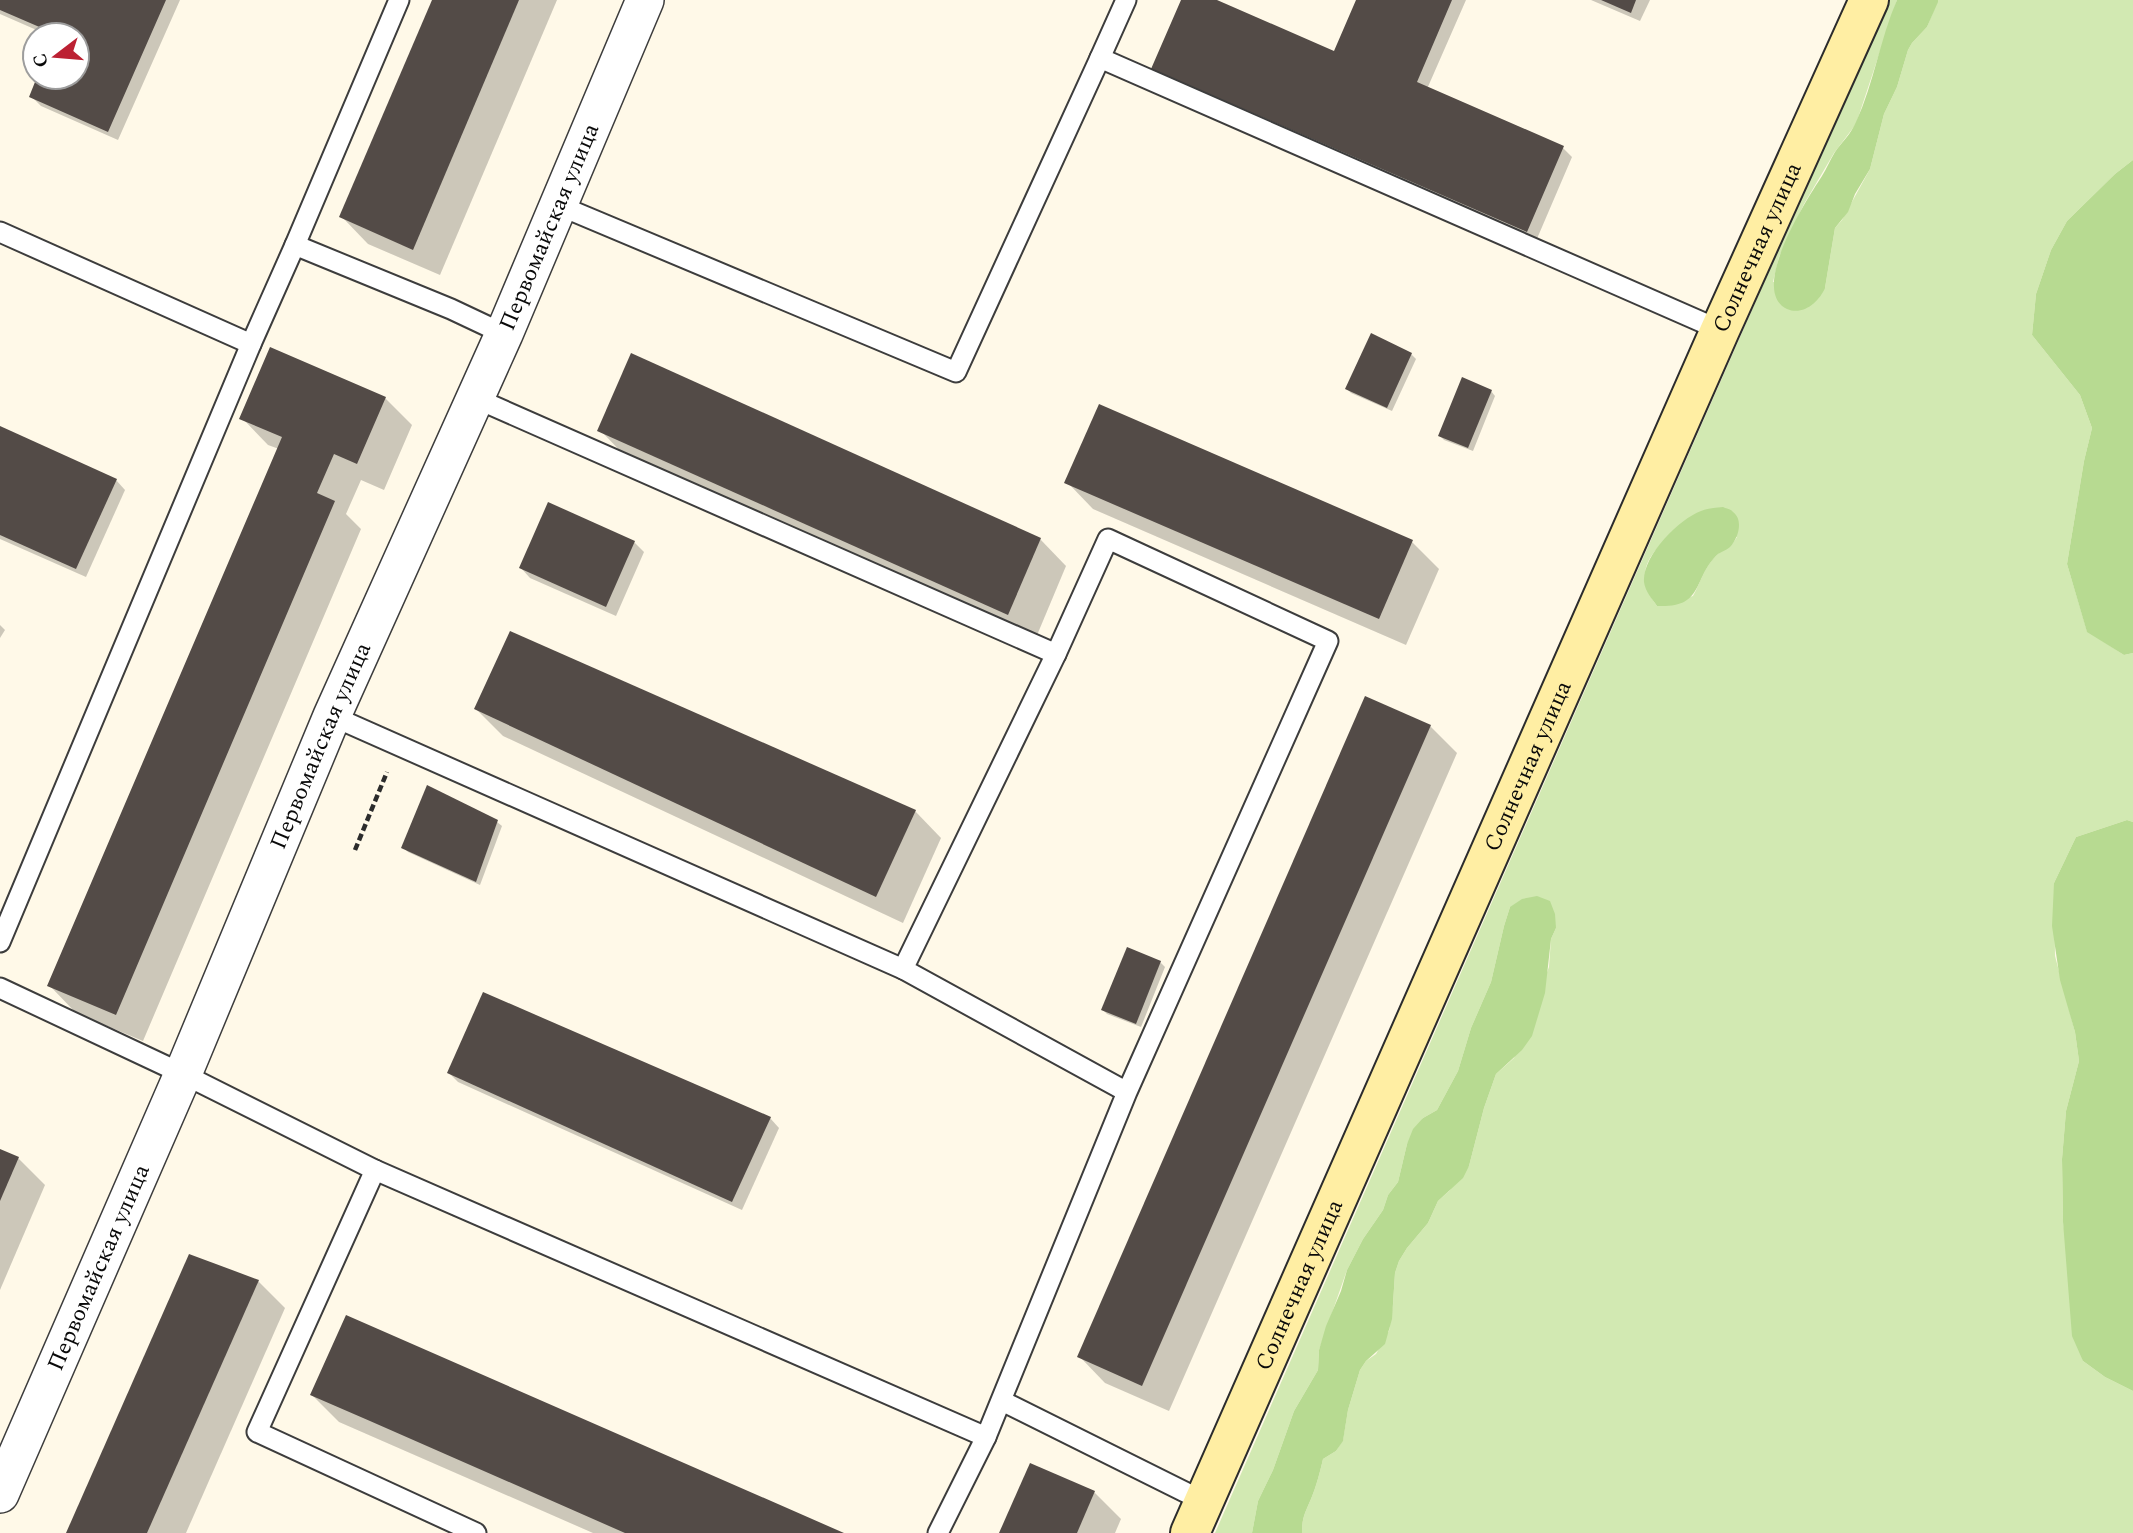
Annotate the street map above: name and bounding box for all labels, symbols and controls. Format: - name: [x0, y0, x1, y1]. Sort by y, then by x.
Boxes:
- north arrow: [21, 21, 91, 91]
- text: С: [25, 50, 57, 71]
- street label: Первомайская улица: [490, 118, 609, 336]
- street label: Солнечная улица: [1703, 157, 1811, 339]
- street label: Первомайская улица: [261, 637, 380, 855]
- street label: Солнечная улица: [1475, 675, 1581, 857]
- street label: Первомайская улица: [38, 1159, 159, 1376]
- street label: Солнечная улица: [1246, 1194, 1352, 1376]

